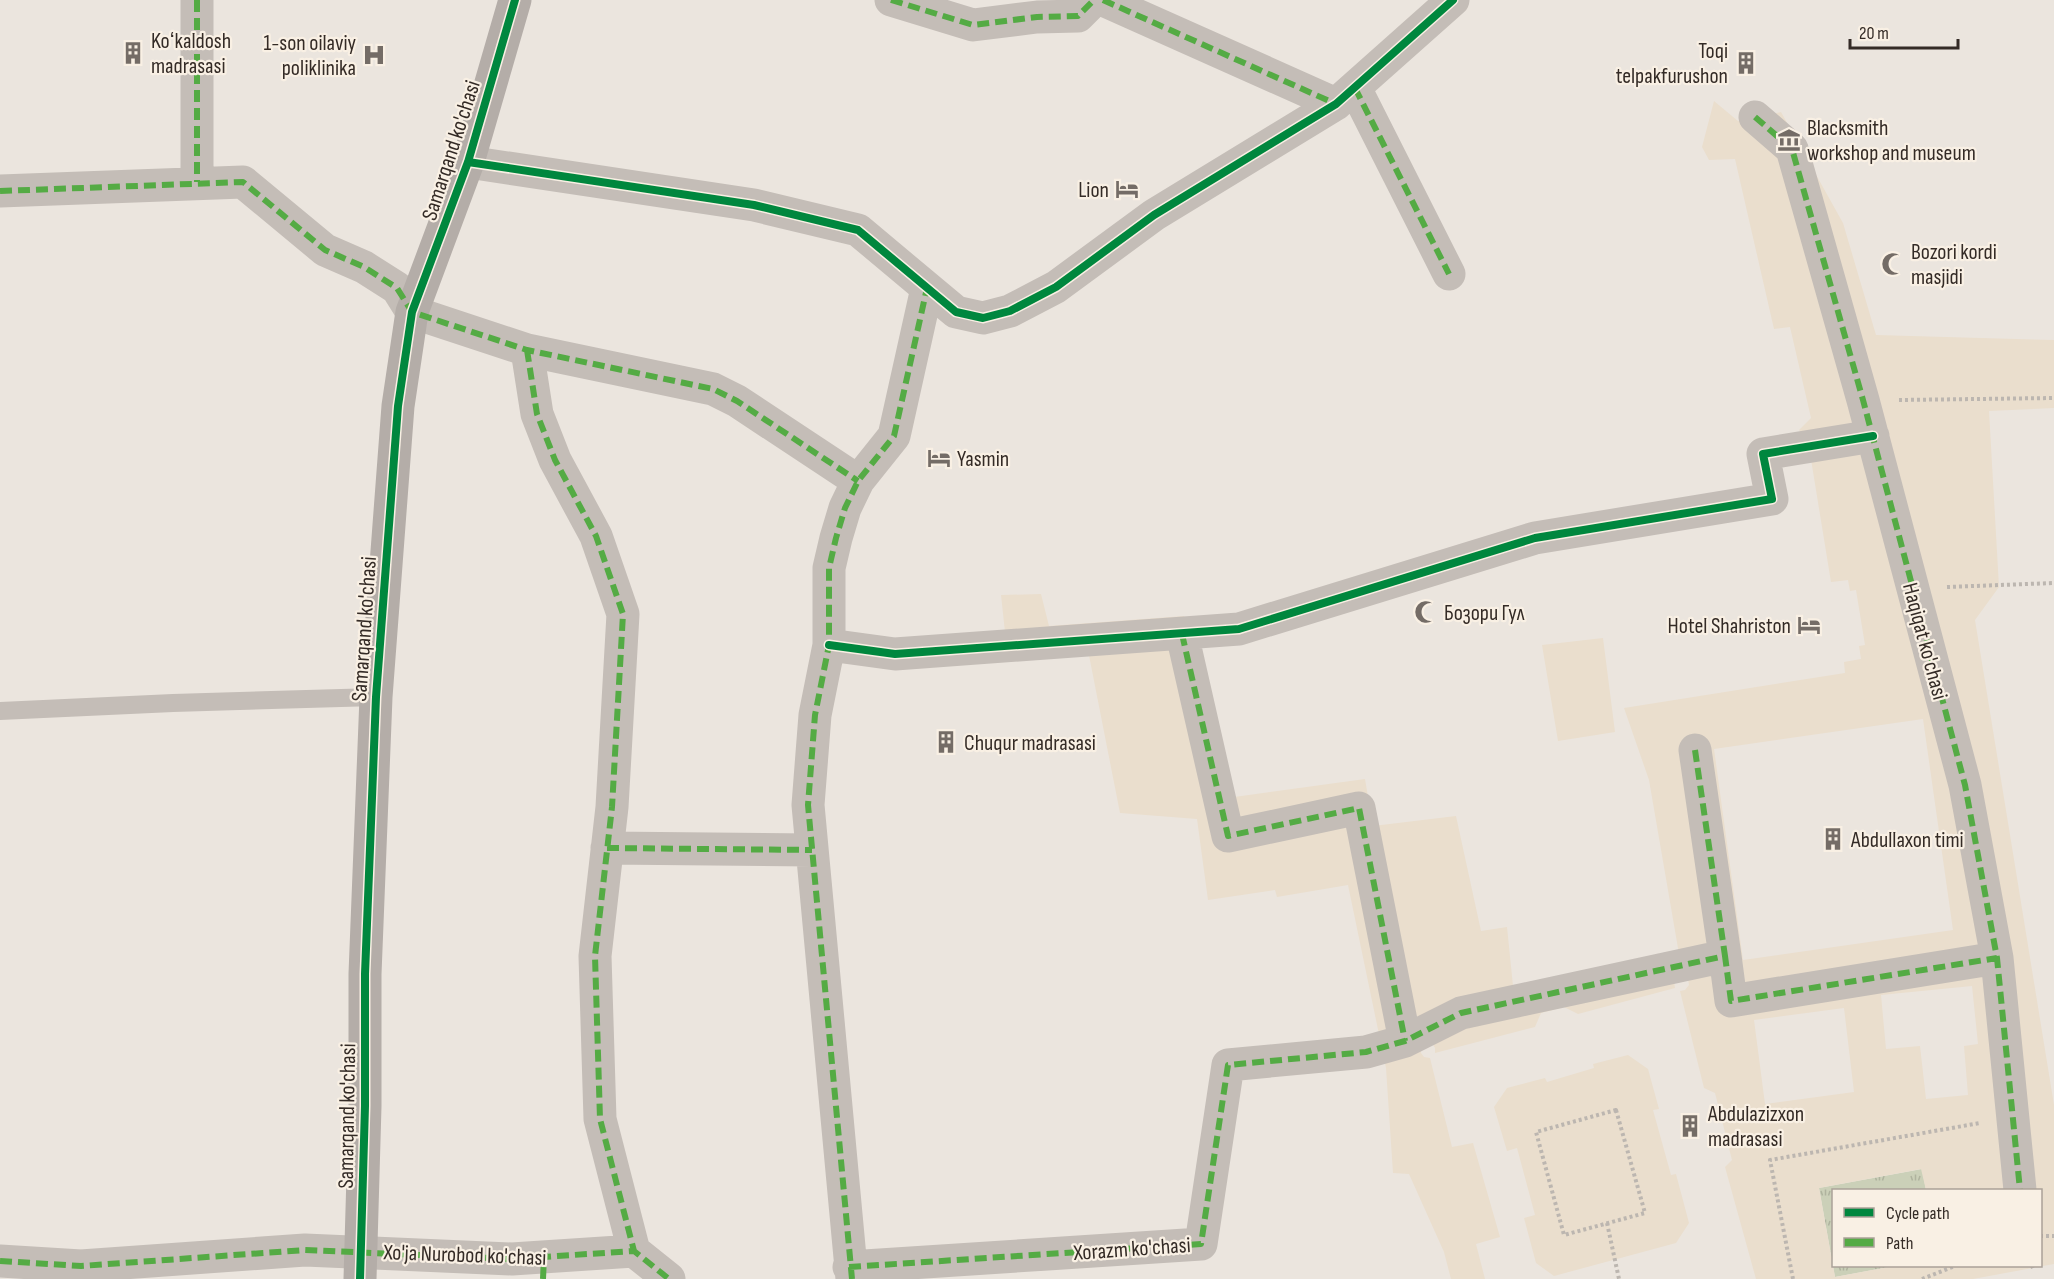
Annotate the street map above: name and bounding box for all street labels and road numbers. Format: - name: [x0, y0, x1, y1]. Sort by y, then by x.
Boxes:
- street label: Samarqand ko'chasi: [416, 77, 487, 224]
- street label: Samarqand ko'chasi: [346, 556, 383, 703]
- street label: Haqiqat ko'chasi: [1896, 580, 1953, 703]
- street label: Samarqand ko'chasi: [333, 1043, 362, 1189]
- street label: Xorazm ko'chasi: [1072, 1232, 1191, 1267]
- street label: Xo'ja Nurobod ko'chasi: [382, 1239, 547, 1272]

